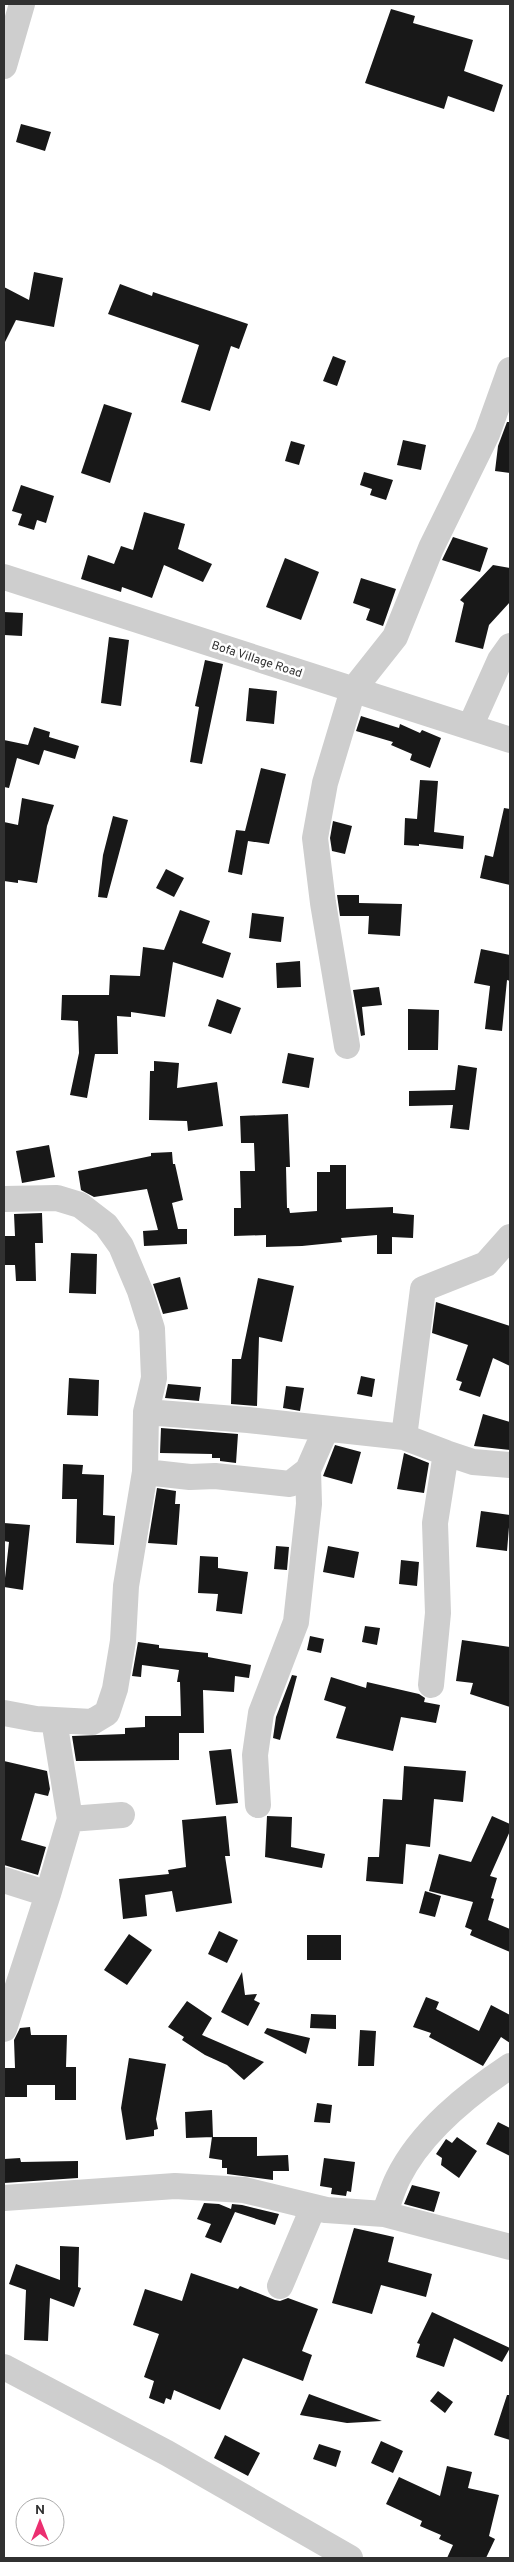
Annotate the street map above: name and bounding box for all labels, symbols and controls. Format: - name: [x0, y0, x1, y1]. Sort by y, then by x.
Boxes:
- street label: Bofa Village Road: [209, 638, 304, 682]
- north arrow: [15, 2497, 65, 2547]
- text: N: [35, 2502, 45, 2519]

